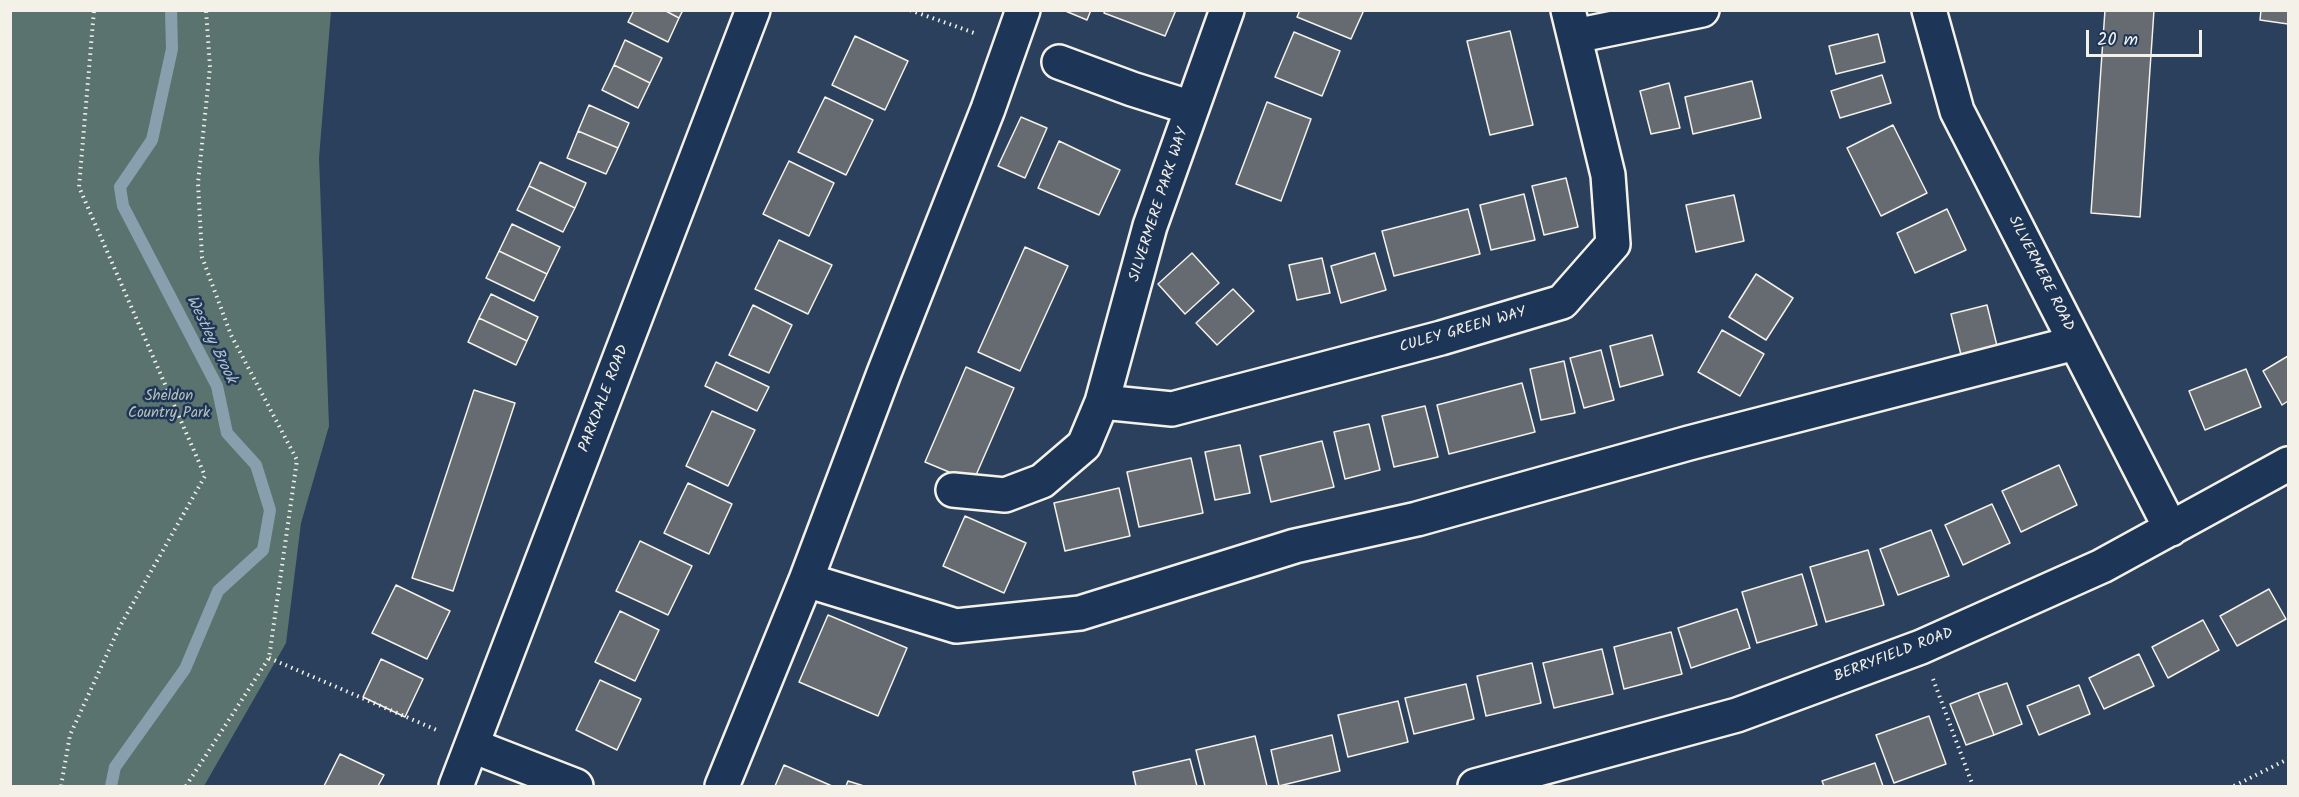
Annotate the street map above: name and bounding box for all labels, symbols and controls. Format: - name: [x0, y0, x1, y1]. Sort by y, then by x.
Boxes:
- scale bar: [2089, 18, 2204, 56]
- text: 20 m: [2097, 26, 2138, 55]
- street label: SILVERMERE PARK WAY: [1127, 126, 1193, 284]
- street label: SILVERMERE ROAD: [2003, 213, 2077, 335]
- water label: Westley Brook: [180, 293, 240, 387]
- street label: CULEY GREEN WAY: [1398, 304, 1528, 358]
- street label: PARKDALE ROAD: [576, 343, 634, 455]
- park label: Sheldon Country Park: [128, 388, 210, 423]
- street label: BERRYFIELD ROAD: [1832, 625, 1956, 687]

